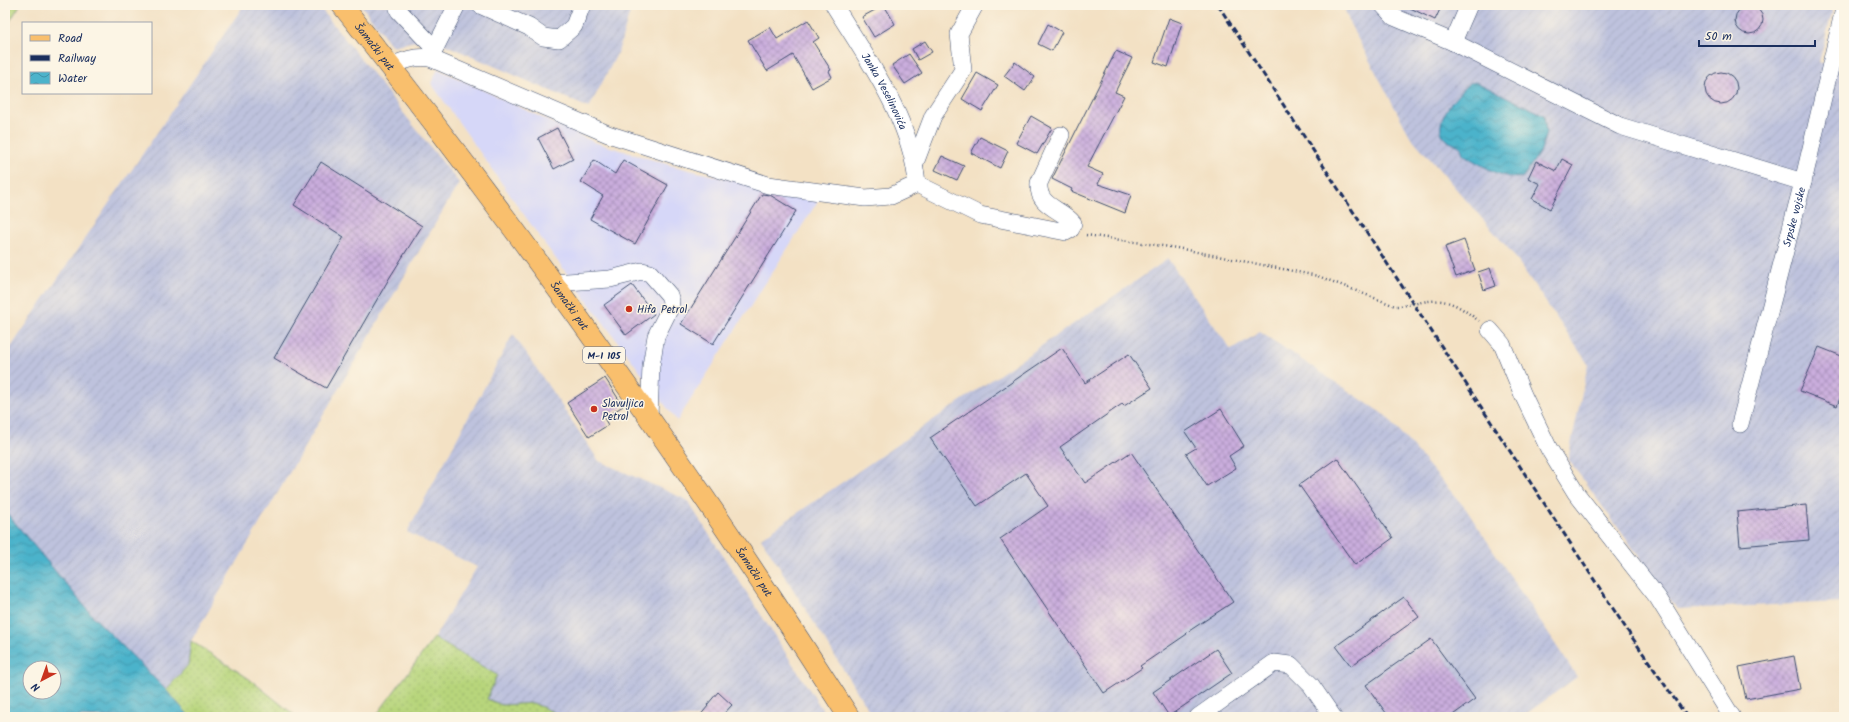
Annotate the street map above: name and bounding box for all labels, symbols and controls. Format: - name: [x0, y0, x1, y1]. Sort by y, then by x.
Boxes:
- street label: Šamački put: [349, 19, 399, 76]
- legend: [22, 22, 152, 94]
- scale bar: [1699, 22, 1815, 48]
- text: 50 m: [1705, 27, 1732, 46]
- text: Road: [58, 29, 83, 48]
- text: Railway: [58, 49, 96, 68]
- street label: Janka Veselinovića: [856, 50, 911, 133]
- text: Water: [58, 69, 88, 88]
- street label: Srpske vojske: [1778, 185, 1811, 249]
- street label: Šamački put: [545, 278, 593, 335]
- place label: Hifa Petrol: [637, 301, 687, 319]
- marker: Hifa Petrol: [624, 304, 634, 314]
- road number: M-I 105: [583, 347, 625, 363]
- place label: Slavuljica Petrol: [602, 395, 644, 426]
- marker: Slavuljica Petrol: [589, 404, 599, 414]
- street label: Šamački put: [730, 544, 777, 602]
- north arrow: [22, 660, 62, 700]
- text: N: [28, 678, 45, 696]

